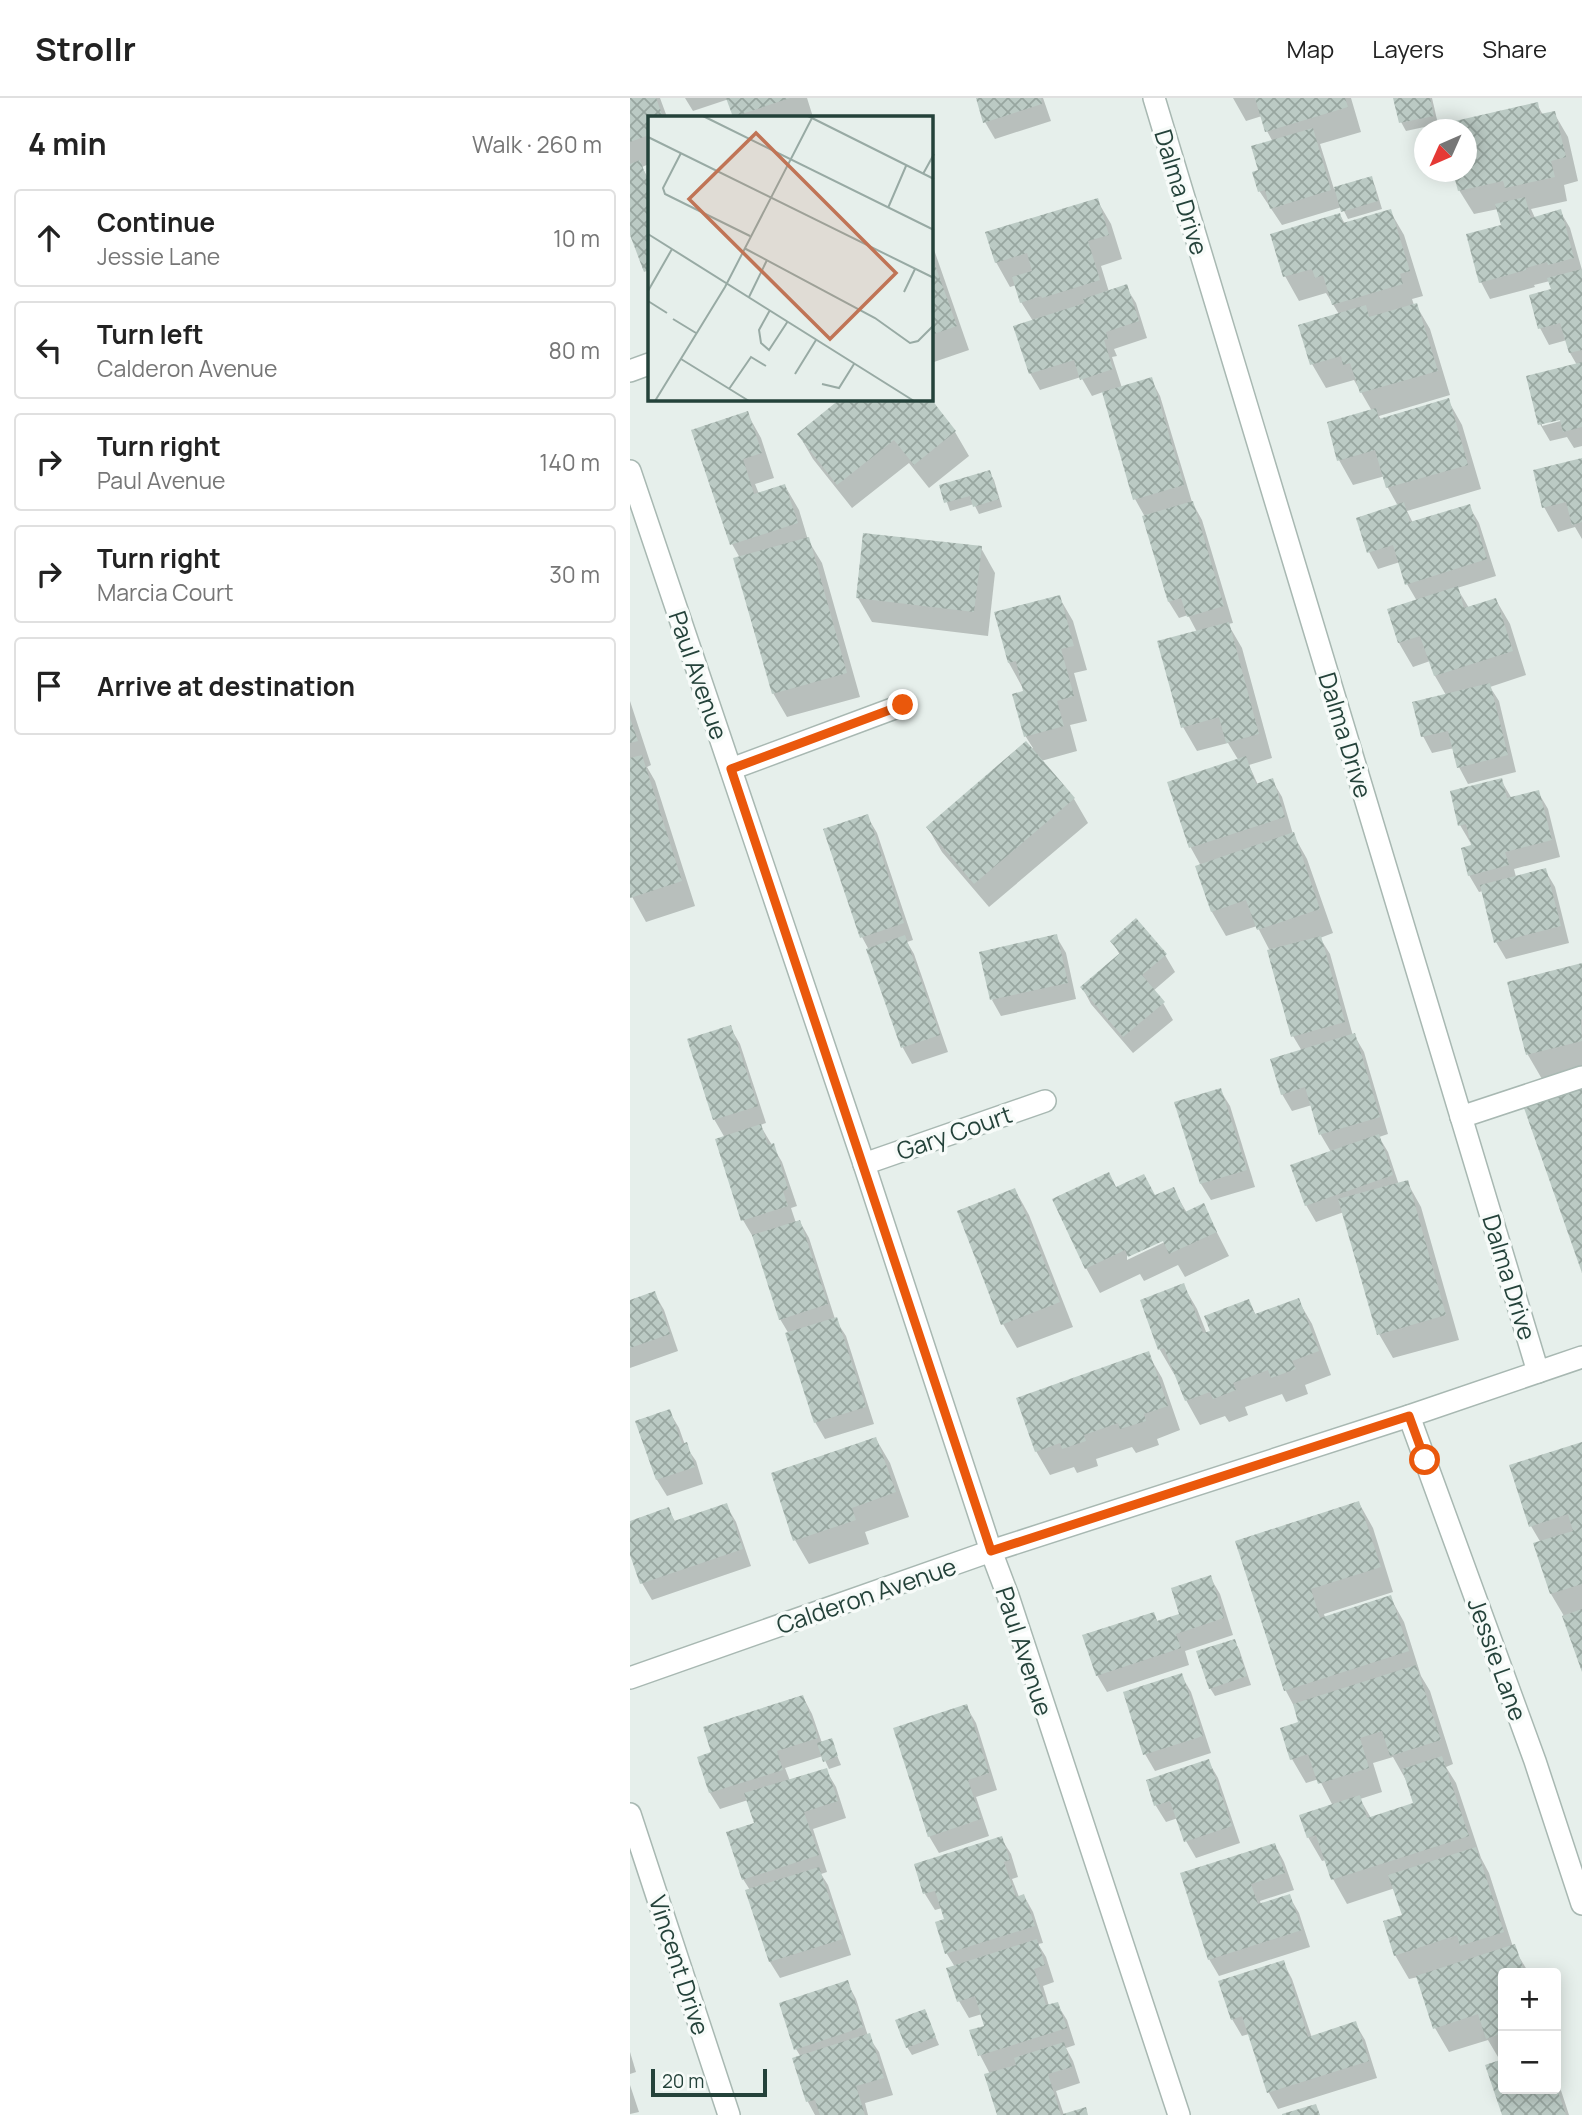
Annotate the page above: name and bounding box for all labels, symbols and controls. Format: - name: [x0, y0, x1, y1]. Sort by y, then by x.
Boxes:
- text: Strollr: [35, 26, 136, 71]
- text: Map: [1287, 32, 1334, 65]
- text: Layers: [1372, 32, 1444, 65]
- text: Share: [1482, 32, 1547, 65]
- inset map: [648, 116, 933, 401]
- north arrow: [1414, 119, 1477, 182]
- text: 4 min: [28, 123, 106, 164]
- street label: Dalma Drive: [1147, 125, 1217, 259]
- text: Walk · 260 m: [472, 128, 602, 160]
- text: Continue: [97, 204, 215, 240]
- icon: ahead: [30, 219, 68, 257]
- text: 10 m: [553, 222, 600, 254]
- text: Jessie Lane: [97, 240, 220, 272]
- text: Turn left: [97, 316, 204, 352]
- icon: left: [30, 331, 68, 369]
- text: 80 m: [549, 334, 600, 366]
- text: Calderon Avenue: [97, 352, 277, 384]
- text: Turn right: [97, 428, 221, 464]
- icon: right: [30, 443, 68, 481]
- text: 140 m: [539, 446, 600, 478]
- text: Paul Avenue: [97, 464, 226, 496]
- text: Turn right: [97, 540, 221, 576]
- icon: right: [30, 555, 68, 593]
- text: 30 m: [549, 558, 600, 590]
- text: Marcia Court: [97, 576, 234, 608]
- street label: Paul Avenue: [662, 606, 736, 744]
- icon: arrive: [30, 667, 68, 705]
- text: Arrive at destination: [97, 668, 355, 704]
- street label: Dalma Drive: [1311, 668, 1381, 802]
- route end: [887, 689, 918, 720]
- street label: Gary Court: [892, 1097, 1016, 1167]
- street label: Dalma Drive: [1475, 1210, 1545, 1344]
- route start: [1409, 1444, 1440, 1475]
- street label: Calderon Avenue: [772, 1549, 960, 1641]
- street label: Paul Avenue: [989, 1582, 1061, 1720]
- street label: Jessie Lane: [1461, 1593, 1535, 1725]
- street label: Vincent Drive: [642, 1891, 718, 2039]
- map controls: [1498, 1968, 1561, 2094]
- button: +: [1498, 1968, 1561, 2031]
- button: −: [1498, 2031, 1561, 2094]
- scale bar: [651, 2066, 766, 2098]
- text: 20 m: [662, 2068, 704, 2094]

